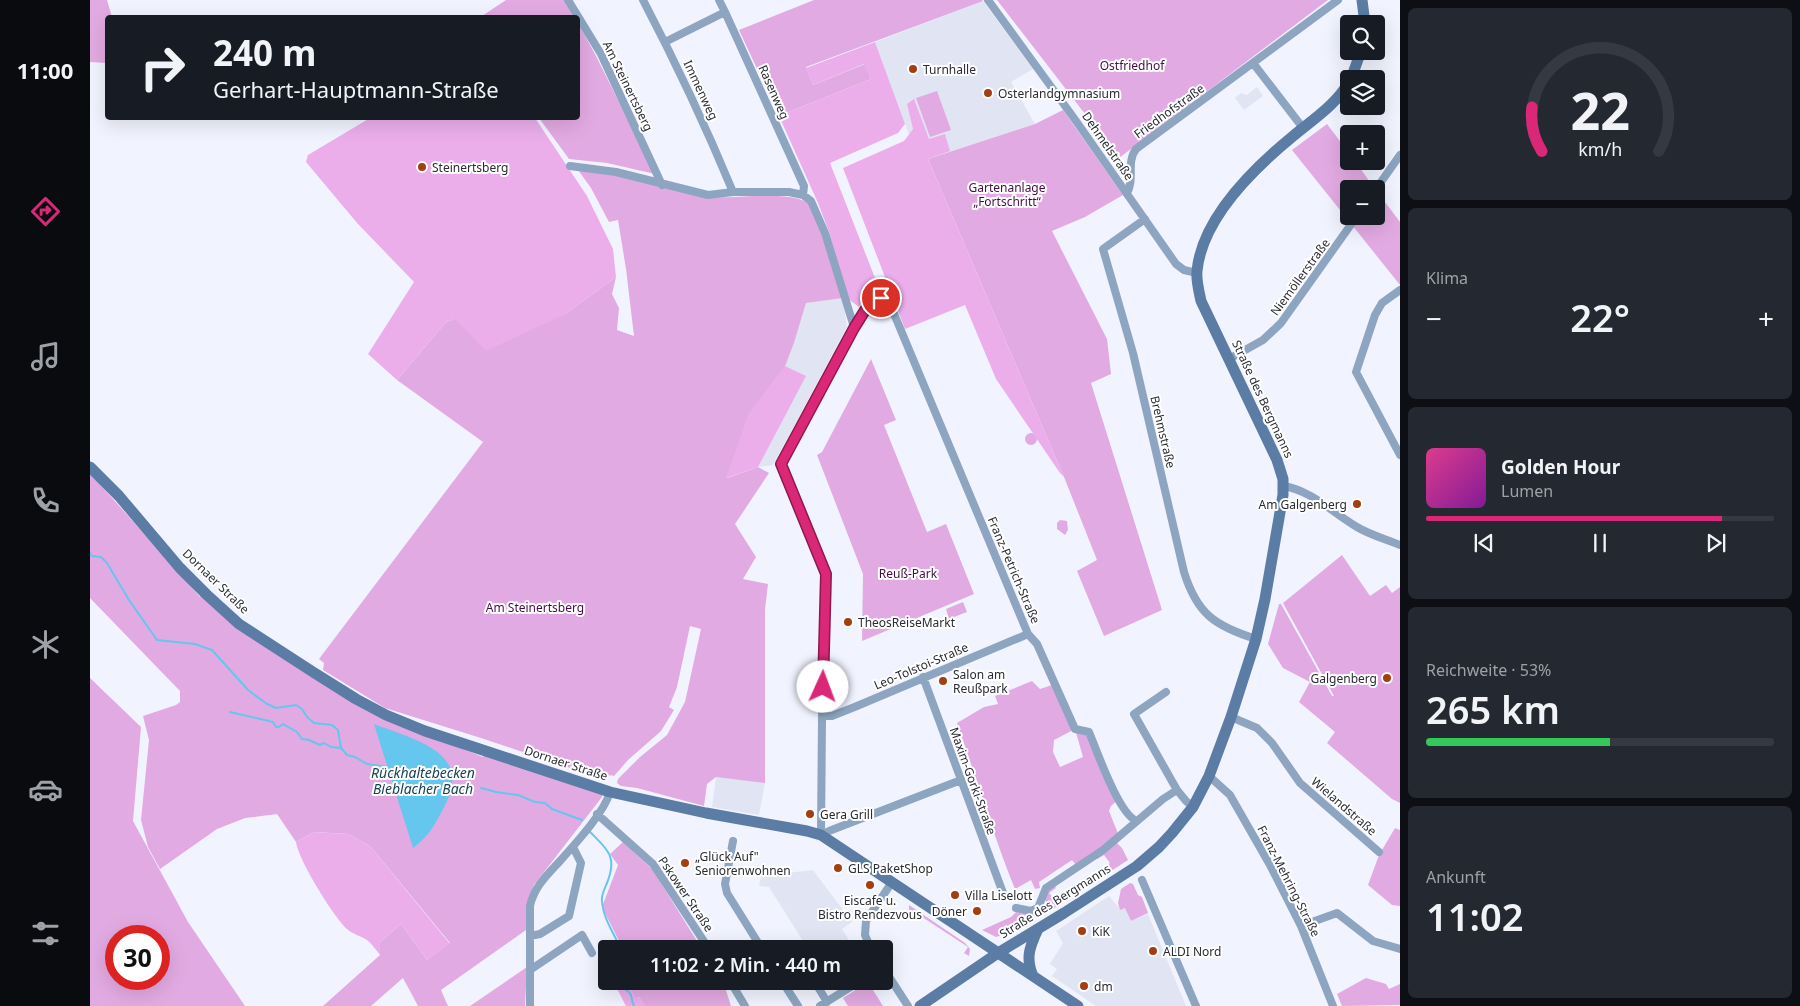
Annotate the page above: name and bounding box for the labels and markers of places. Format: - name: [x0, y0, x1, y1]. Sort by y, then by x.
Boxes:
- place label: Turnhalle: [923, 61, 976, 78]
- marker: Turnhalle: [907, 63, 919, 75]
- place label: Osterlandgymnasium: [998, 85, 1120, 102]
- marker: Osterlandgymnasium: [982, 87, 994, 99]
- place label: Steinertsberg: [432, 159, 508, 176]
- marker: Steinertsberg: [416, 161, 428, 173]
- pin: [860, 277, 902, 319]
- place label: Am Galgenberg: [1258, 496, 1347, 513]
- marker: Am Galgenberg: [1351, 498, 1363, 510]
- place label: TheosReiseMarkt: [858, 614, 956, 631]
- marker: TheosReiseMarkt: [842, 616, 854, 628]
- place label: Salon am Reußpark: [953, 666, 1008, 697]
- place label: Galgenberg: [1311, 670, 1377, 687]
- marker: Galgenberg: [1381, 672, 1393, 684]
- marker: Salon am Reußpark: [937, 675, 949, 687]
- place label: Gera Grill: [820, 806, 873, 823]
- marker: Gera Grill: [804, 808, 816, 820]
- place label: „Glück Auf" Seniorenwohnen: [695, 848, 791, 879]
- marker: „Glück Auf" Seniorenwohnen: [679, 857, 691, 869]
- place label: GLS PaketShop: [848, 860, 933, 877]
- marker: GLS PaketShop: [832, 862, 844, 874]
- marker: Eiscafe u. Bistro Rendezvous: [864, 879, 876, 891]
- place label: Villa Liselott: [965, 887, 1033, 904]
- marker: Villa Liselott: [949, 889, 961, 901]
- place label: Eiscafe u. Bistro Rendezvous: [818, 892, 922, 923]
- place label: Döner: [932, 903, 967, 920]
- marker: Döner: [971, 905, 983, 917]
- place label: KiK: [1092, 923, 1111, 940]
- marker: KiK: [1076, 925, 1088, 937]
- place label: ALDI Nord: [1163, 943, 1221, 960]
- marker: ALDI Nord: [1147, 945, 1159, 957]
- place label: dm: [1094, 978, 1113, 995]
- marker: dm: [1078, 980, 1090, 992]

